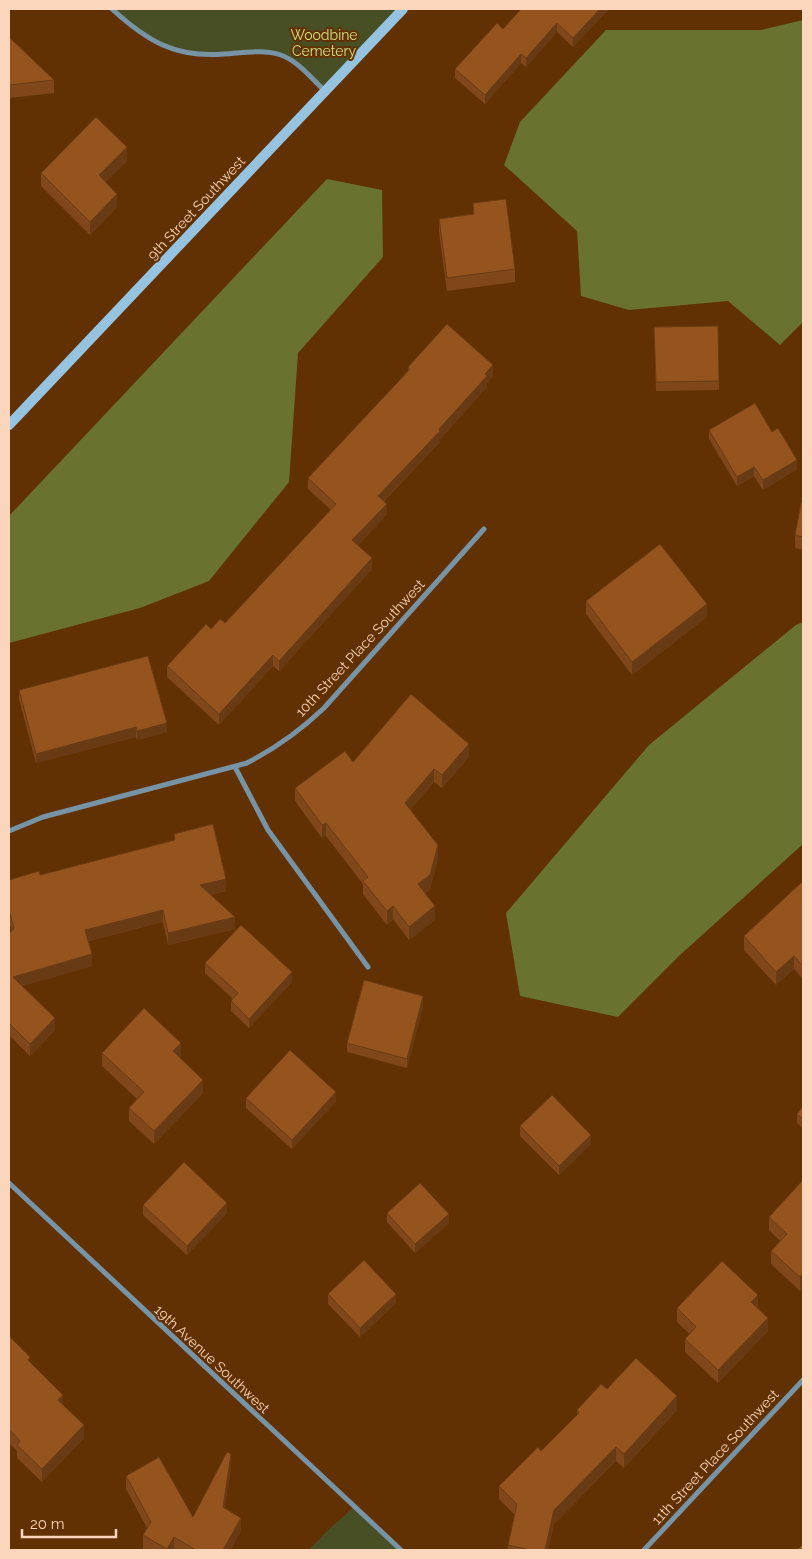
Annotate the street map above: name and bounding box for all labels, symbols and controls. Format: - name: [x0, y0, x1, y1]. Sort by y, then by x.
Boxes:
- park label: Woodbine Cemetery: [290, 27, 358, 59]
- street label: 9th Street Southwest: [144, 153, 248, 263]
- street label: 10th Street Place Southwest: [292, 576, 428, 720]
- street label: 19th Avenue Southwest: [151, 1301, 273, 1417]
- street label: 11th Street Place Southwest: [648, 1386, 782, 1528]
- scale bar: [22, 1506, 116, 1538]
- text: 20 m: [30, 1515, 65, 1533]

